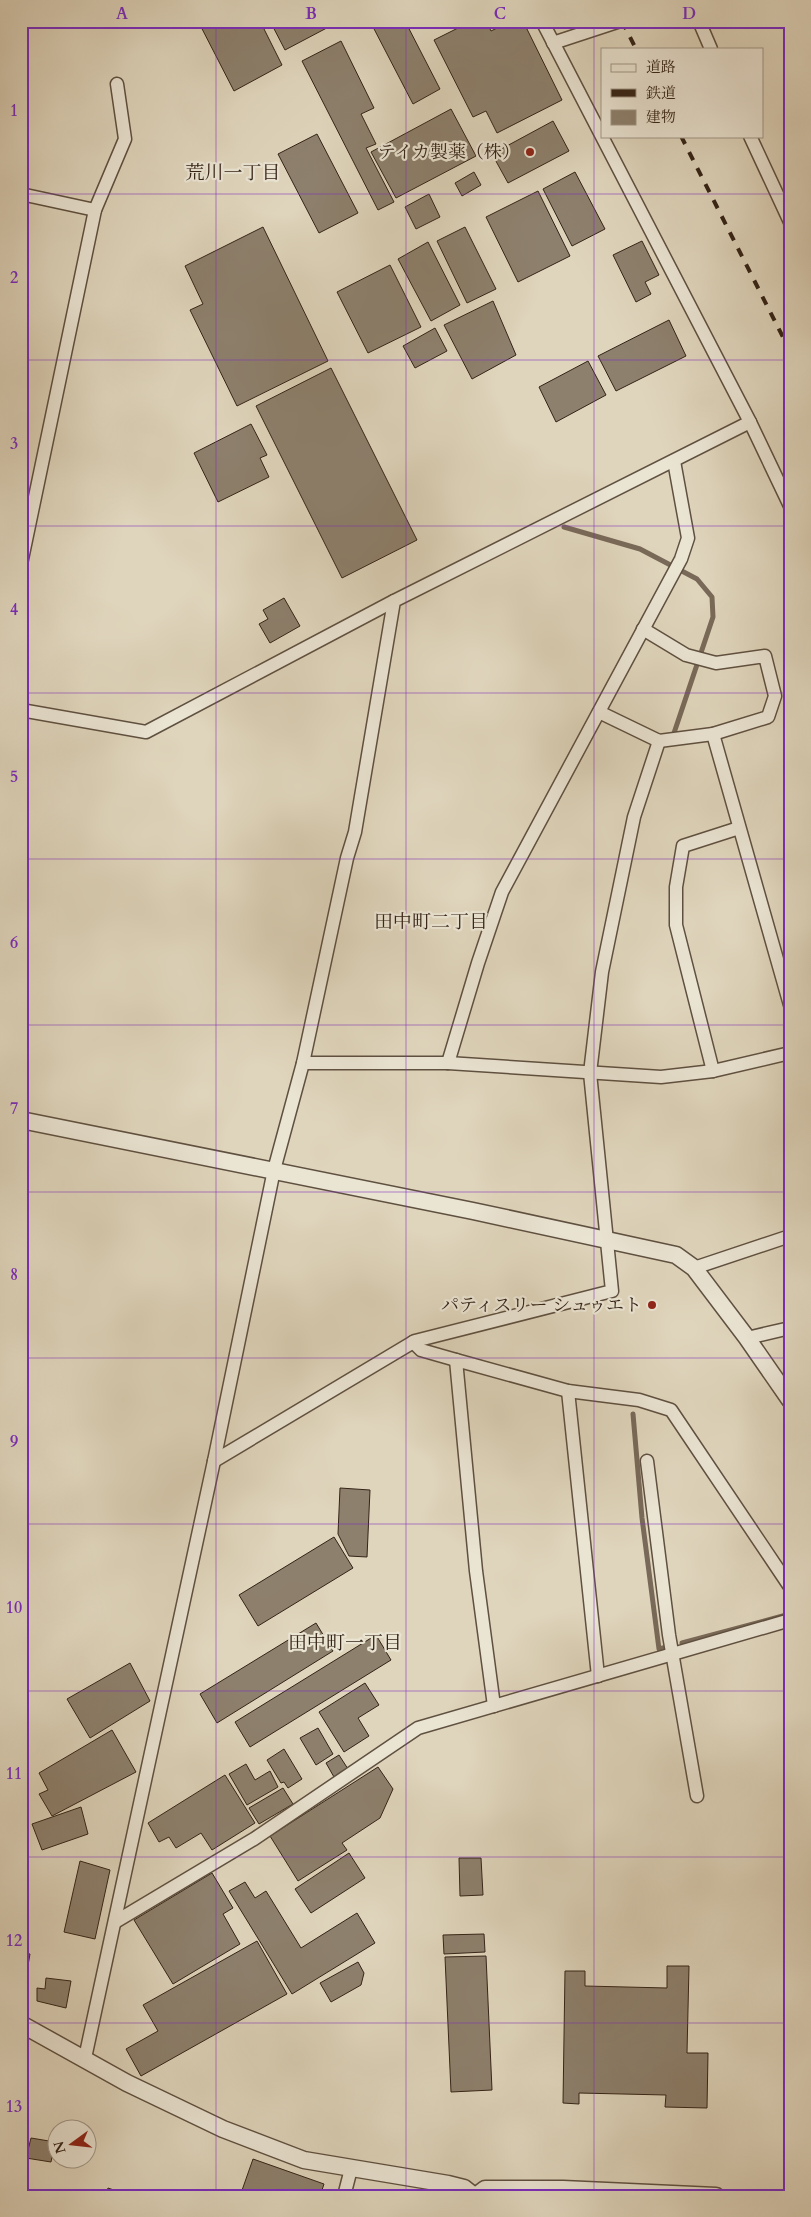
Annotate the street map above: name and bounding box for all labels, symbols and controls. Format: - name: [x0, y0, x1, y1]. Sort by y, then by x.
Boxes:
- text: A: [116, 3, 128, 25]
- text: B: [305, 3, 317, 25]
- text: C: [494, 3, 506, 25]
- text: D: [682, 3, 696, 25]
- legend: [601, 48, 764, 138]
- text: 道路: [646, 57, 676, 77]
- text: 鉄道: [646, 83, 676, 103]
- text: 1: [10, 100, 18, 122]
- text: 建物: [646, 107, 676, 127]
- place label: テイカ製薬（株）: [378, 140, 520, 165]
- marker: テイカ製薬（株）: [524, 146, 536, 158]
- district label: 荒川一丁目: [185, 160, 281, 186]
- text: 2: [10, 267, 18, 289]
- text: 3: [10, 433, 18, 455]
- text: 4: [10, 599, 18, 621]
- text: 5: [10, 766, 18, 788]
- district label: 田中町二丁目: [374, 909, 488, 935]
- text: 6: [10, 932, 18, 954]
- text: 7: [10, 1098, 18, 1120]
- text: 8: [10, 1264, 18, 1286]
- place label: パティスリー シュゥエト: [441, 1293, 642, 1318]
- marker: パティスリー シュゥエト: [646, 1299, 658, 1311]
- text: 9: [10, 1431, 18, 1453]
- text: 10: [6, 1597, 22, 1619]
- district label: 田中町一丁目: [288, 1630, 402, 1656]
- text: 11: [6, 1763, 22, 1785]
- text: 12: [6, 1930, 22, 1952]
- text: 13: [6, 2096, 22, 2118]
- north arrow: [48, 2120, 98, 2170]
- text: N: [49, 2139, 71, 2156]

